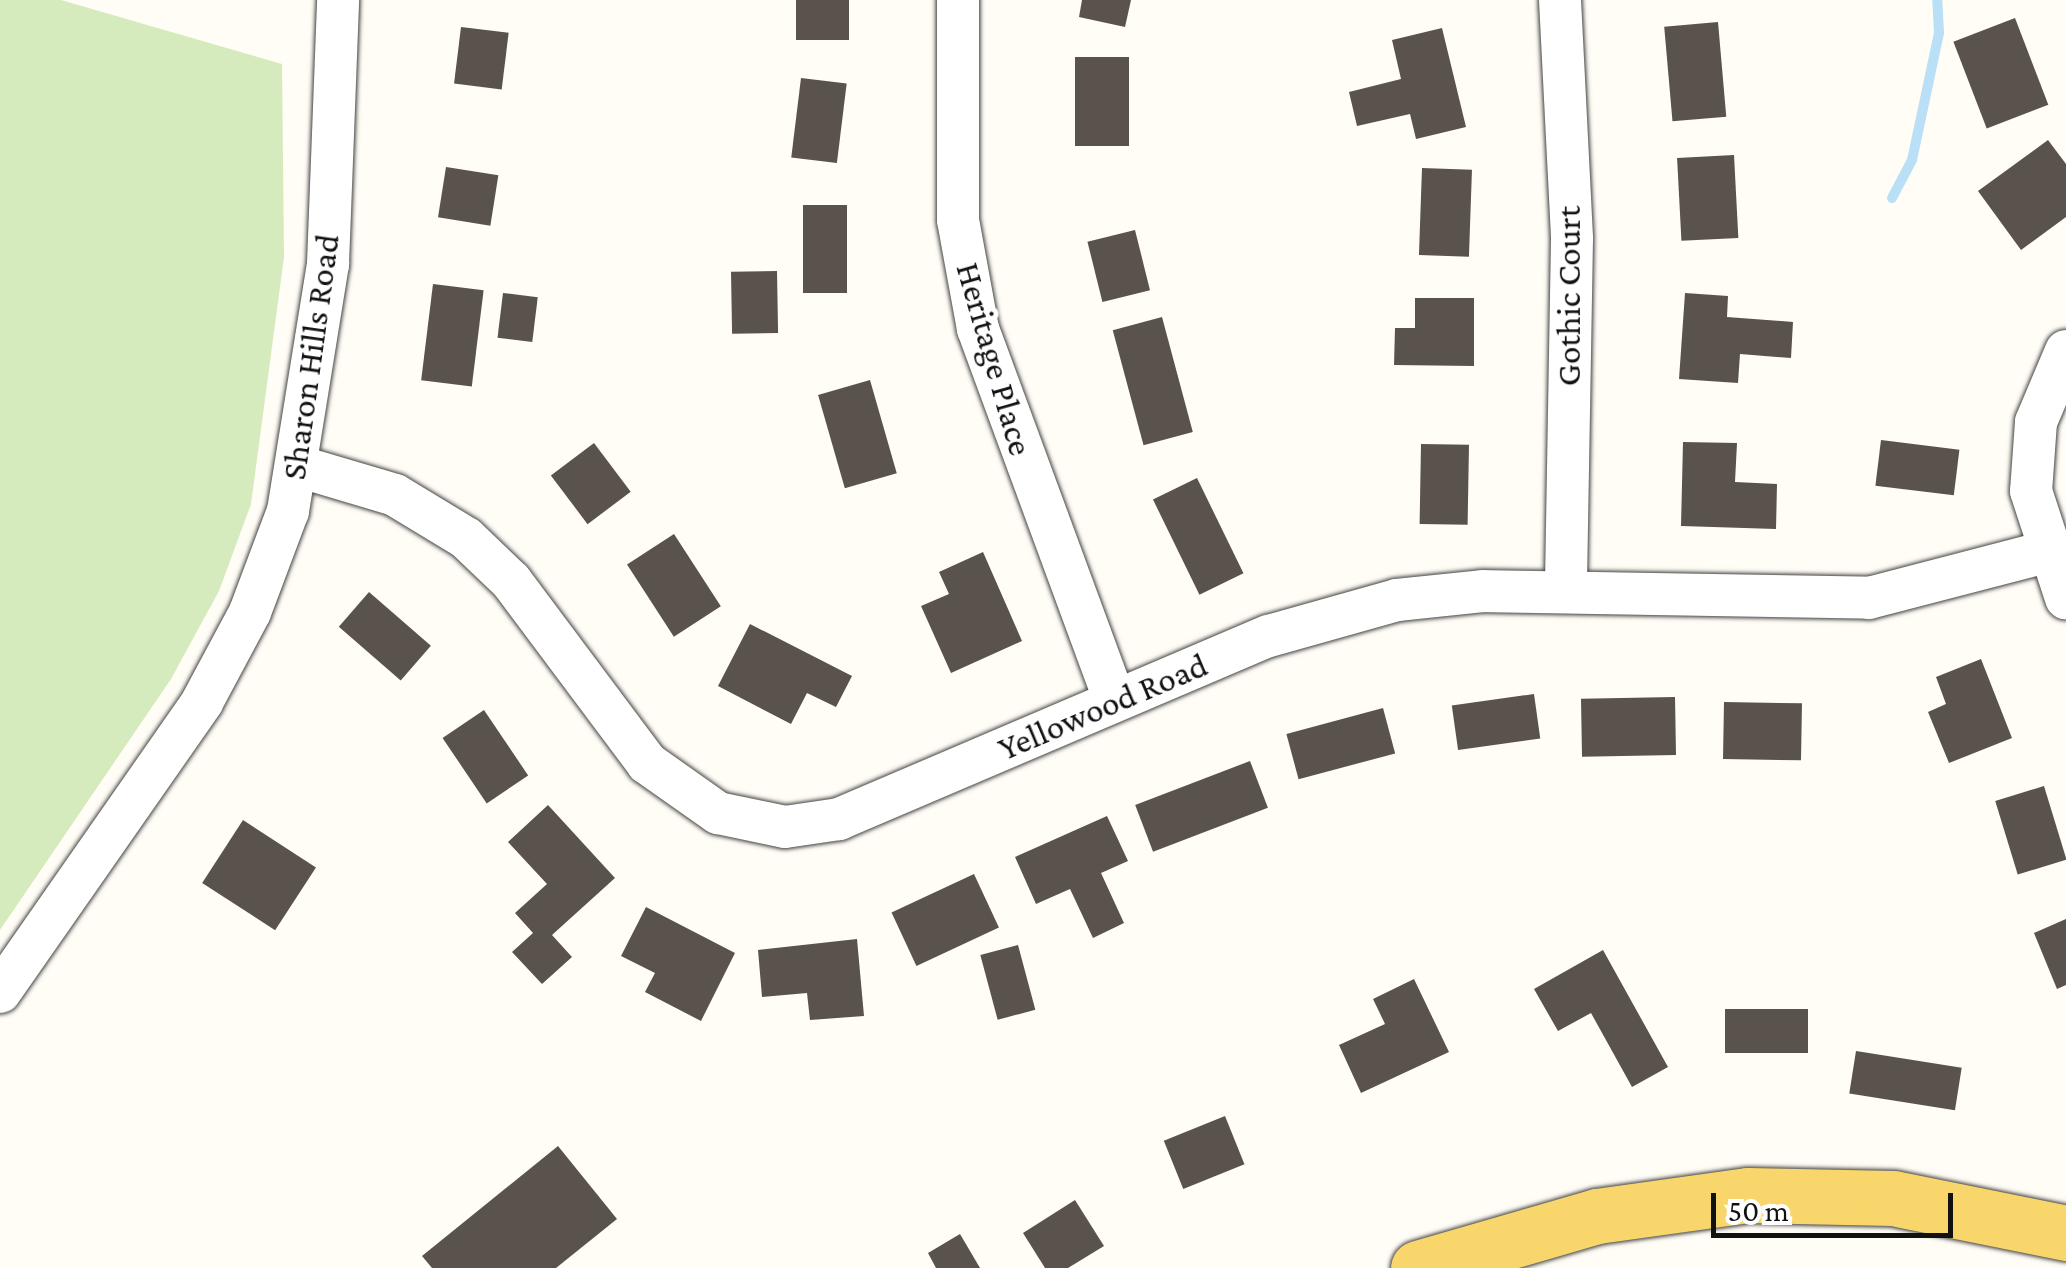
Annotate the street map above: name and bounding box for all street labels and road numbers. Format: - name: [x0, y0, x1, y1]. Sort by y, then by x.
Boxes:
- street label: Gothic Court: [1548, 206, 1590, 386]
- street label: Sharon Hills Road: [273, 232, 349, 482]
- street label: Heritage Place: [946, 258, 1042, 460]
- street label: Yellowood Road: [992, 644, 1214, 770]

